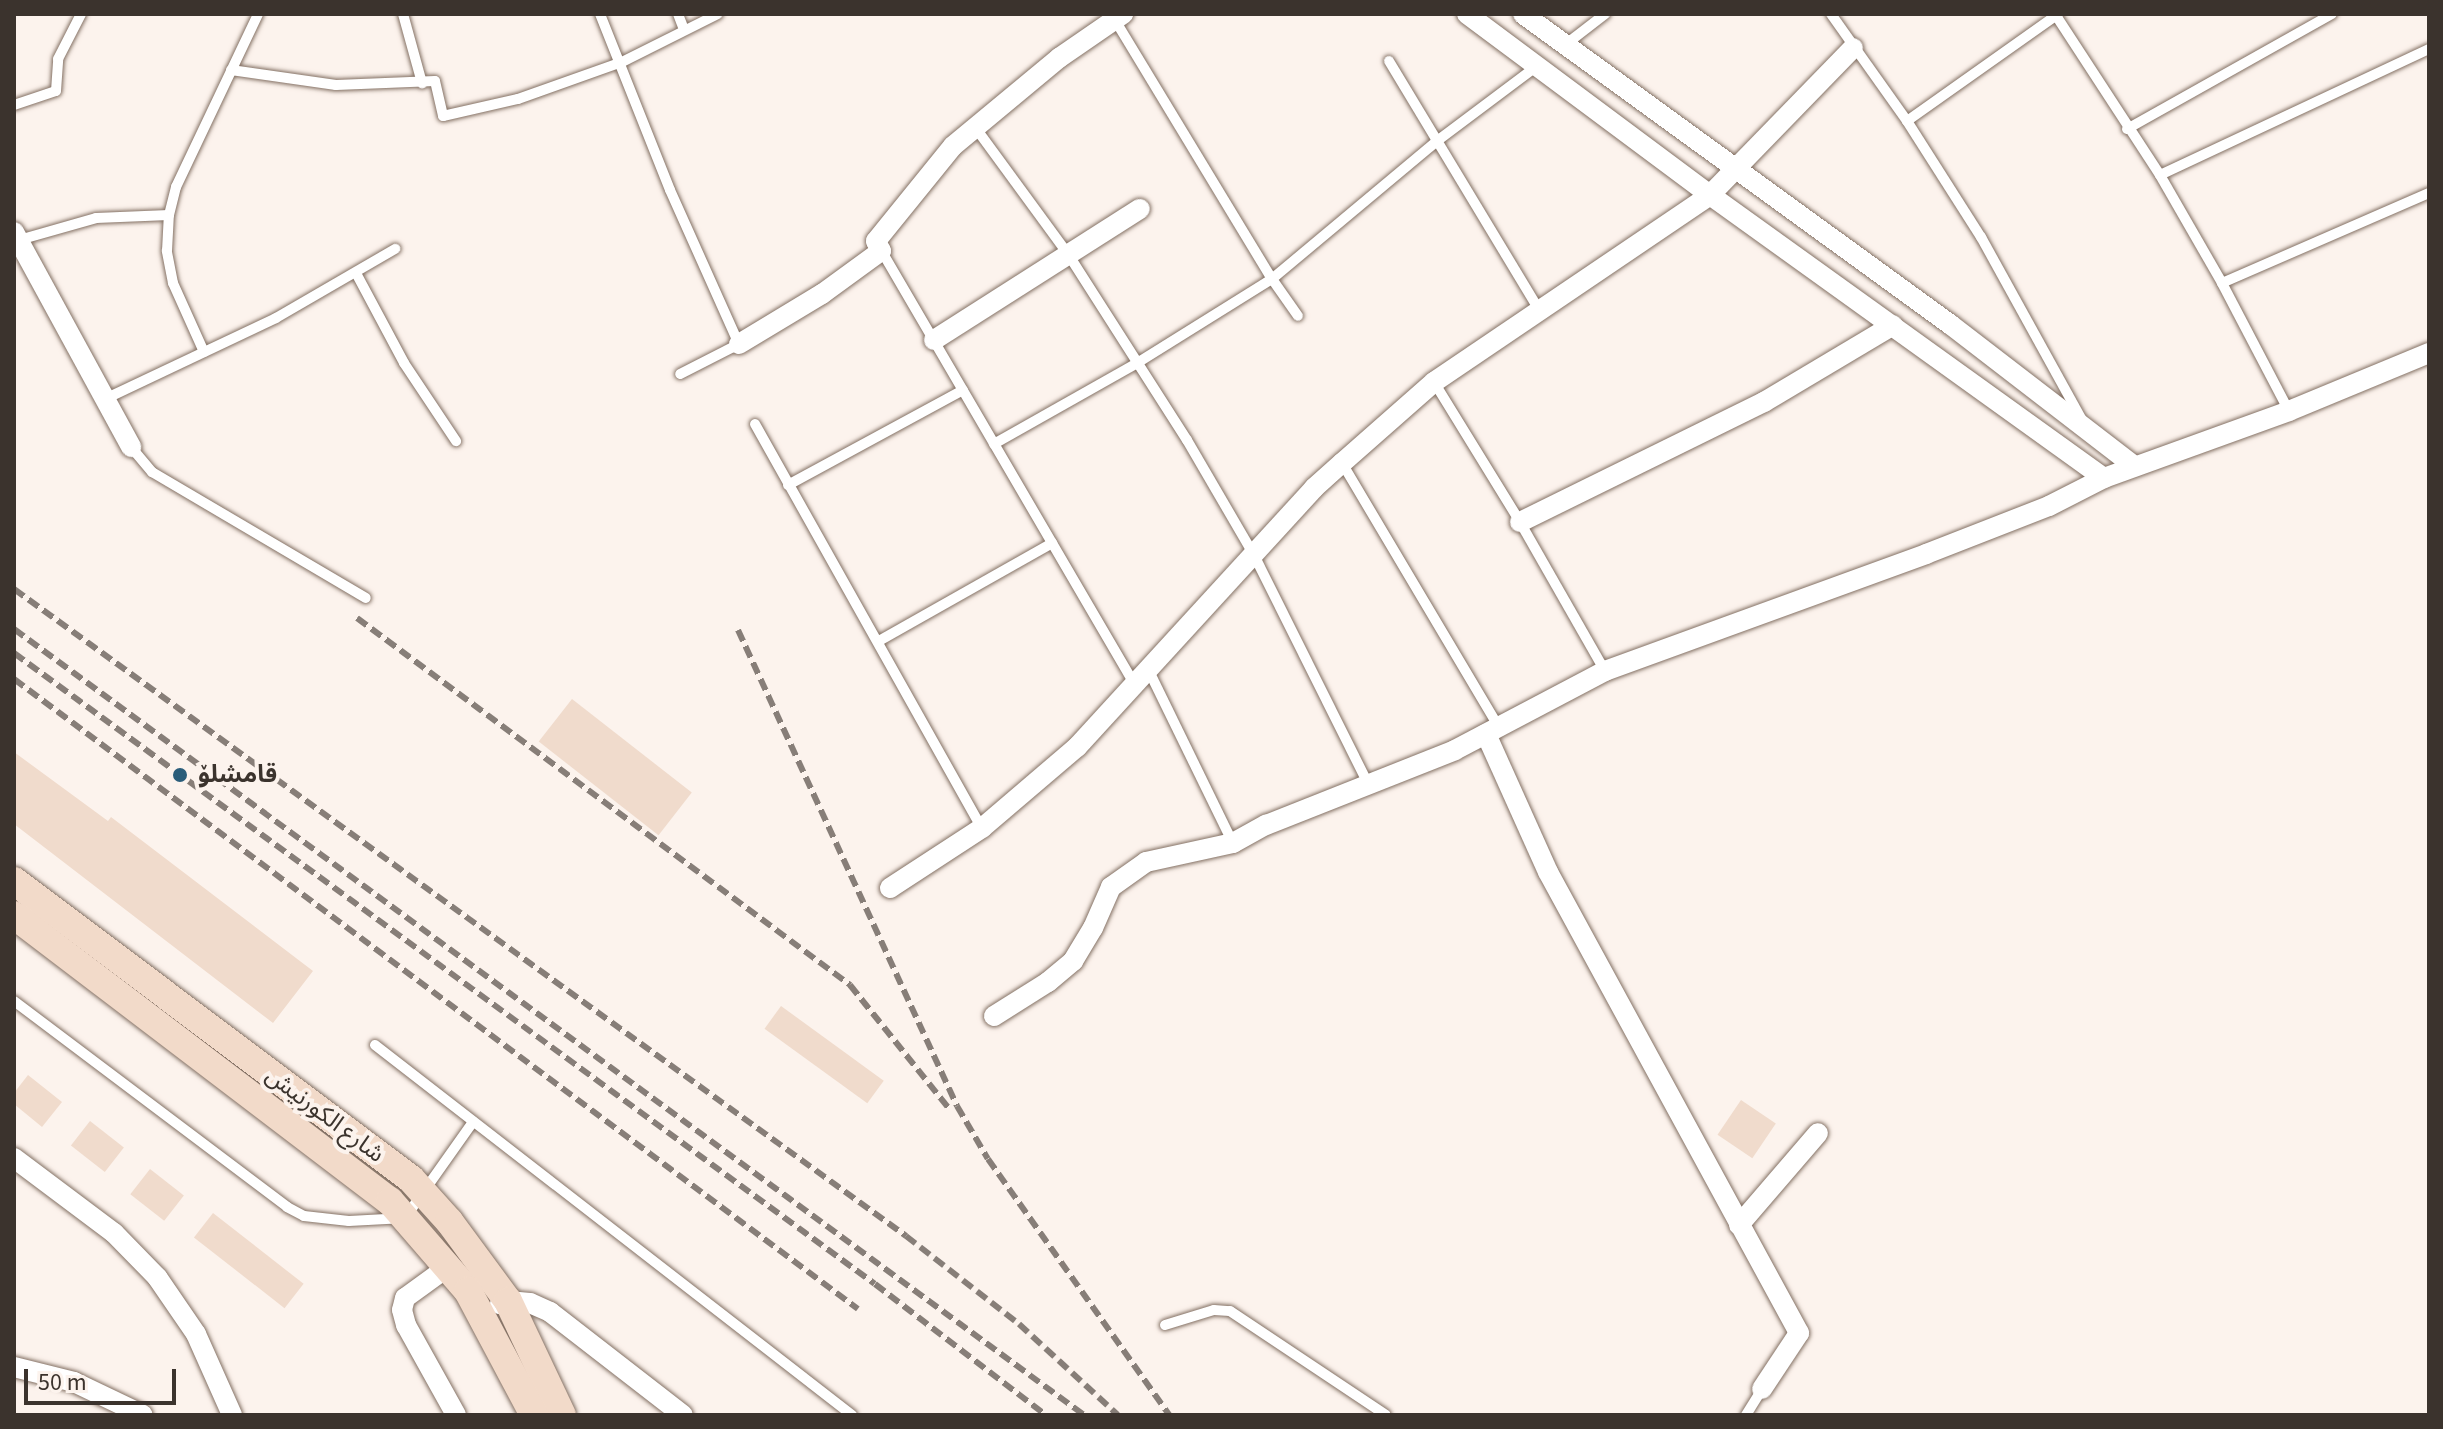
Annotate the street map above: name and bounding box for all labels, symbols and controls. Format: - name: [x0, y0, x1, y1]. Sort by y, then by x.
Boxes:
- place label: قامشلۆ: [198, 761, 277, 789]
- marker: قامشلۆ: [169, 764, 191, 786]
- street label: شارع الكورنيش: [260, 1061, 390, 1169]
- scale bar: [28, 1353, 180, 1403]
- text: 50 m: [38, 1365, 87, 1400]

